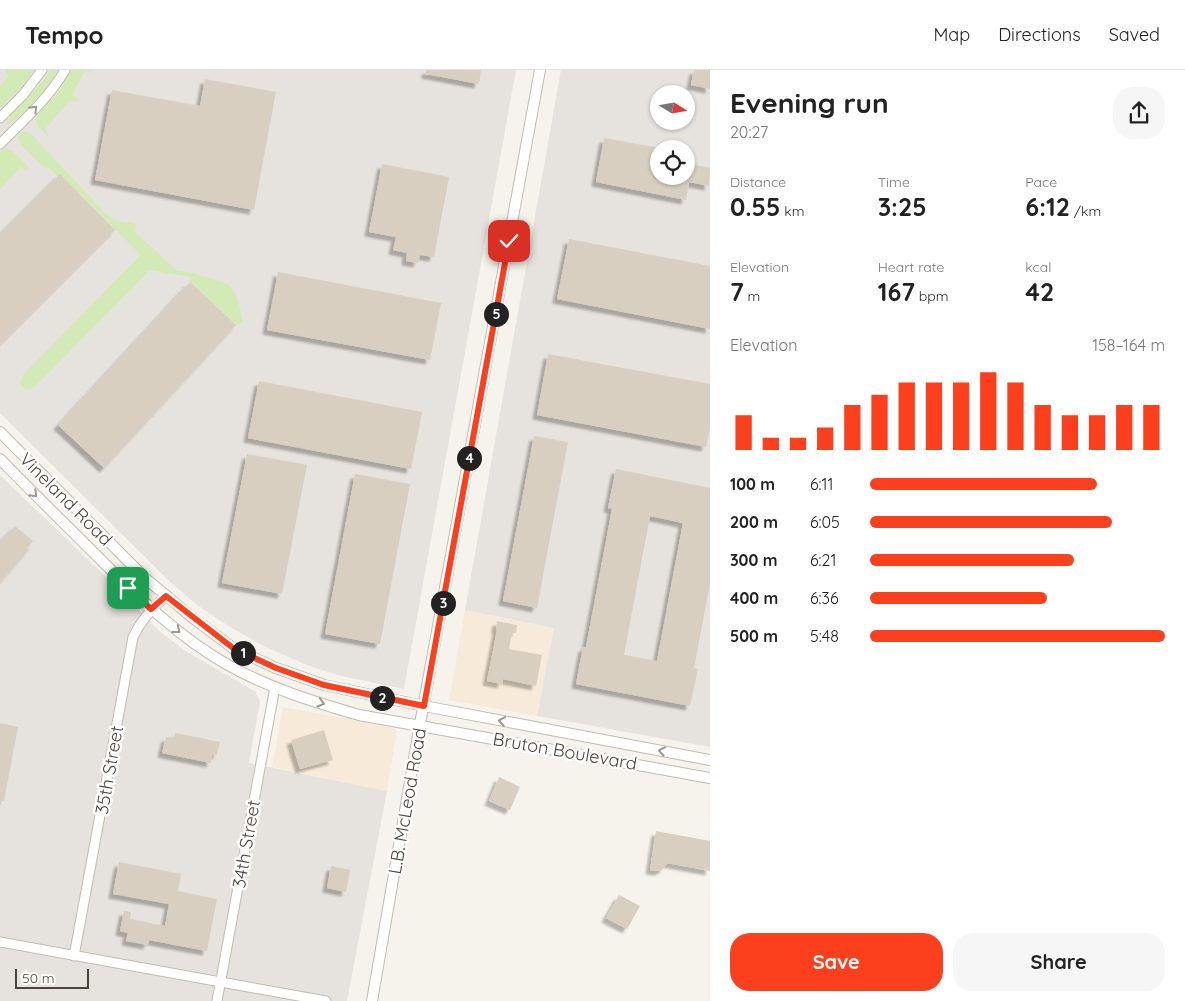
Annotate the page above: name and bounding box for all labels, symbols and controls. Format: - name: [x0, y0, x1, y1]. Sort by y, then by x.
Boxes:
- text: Tempo: [25, 20, 103, 50]
- text: Map: [933, 23, 970, 46]
- text: Directions: [998, 23, 1081, 46]
- text: Saved: [1109, 23, 1160, 46]
- north arrow: [650, 85, 695, 130]
- map controls: [650, 85, 695, 185]
- text: Evening run: [730, 85, 889, 120]
- button: share: [1113, 87, 1165, 139]
- one-way arrow: [28, 106, 37, 115]
- text: 20:27: [730, 122, 768, 142]
- button: locate: [650, 140, 695, 185]
- text: Distance: [730, 173, 786, 191]
- text: Time: [878, 173, 910, 191]
- text: Pace: [1025, 173, 1057, 191]
- text: 0.55: [730, 191, 780, 222]
- text: 3:25: [878, 191, 927, 222]
- text: 6:12: [1025, 191, 1070, 222]
- text: km: [780, 202, 804, 220]
- text: /km: [1070, 202, 1101, 220]
- pin: [488, 220, 530, 262]
- icon: check: [495, 227, 523, 255]
- text: Elevation: [730, 258, 789, 276]
- text: Heart rate: [878, 258, 944, 276]
- text: kcal: [1025, 258, 1051, 276]
- text: 7: [730, 276, 744, 307]
- text: 167: [878, 276, 915, 307]
- text: 42: [1025, 276, 1054, 307]
- text: m: [744, 287, 760, 305]
- text: bpm: [915, 287, 949, 305]
- pin: 5: [484, 302, 508, 326]
- text: 5: [492, 305, 501, 323]
- text: Elevation: [730, 335, 797, 355]
- text: 158–164 m: [1092, 335, 1165, 355]
- pin: 4: [456, 446, 482, 470]
- street label: Vineland Road: [15, 448, 117, 550]
- text: 4: [465, 449, 474, 467]
- text: 100 m: [730, 474, 775, 494]
- text: 6:11: [810, 474, 833, 494]
- one-way arrow: [29, 488, 38, 497]
- text: 200 m: [730, 512, 778, 532]
- text: 6:05: [810, 512, 840, 532]
- text: 300 m: [730, 550, 777, 570]
- text: 6:21: [810, 550, 836, 570]
- pin: [107, 567, 149, 609]
- icon: arrive: [114, 574, 142, 602]
- text: 400 m: [730, 588, 778, 608]
- text: 6:36: [810, 588, 839, 608]
- pin: 3: [430, 590, 456, 616]
- text: 3: [440, 594, 447, 612]
- one-way arrow: [171, 624, 181, 633]
- text: 500 m: [730, 626, 778, 646]
- text: 5:48: [810, 626, 839, 646]
- pin: 1: [230, 640, 256, 666]
- text: 1: [241, 644, 246, 662]
- pin: 2: [370, 686, 394, 710]
- text: 2: [379, 689, 386, 707]
- one-way arrow: [316, 698, 324, 708]
- one-way arrow: [498, 717, 507, 727]
- street label: 35th Street: [90, 724, 128, 816]
- street label: L.B. McLeod Road: [383, 726, 431, 876]
- street label: Bruton Boulevard: [491, 727, 639, 775]
- one-way arrow: [658, 746, 666, 757]
- street label: 34th Street: [227, 798, 265, 890]
- button: Save: [730, 933, 943, 991]
- button: Share: [953, 933, 1165, 991]
- scale bar: [15, 966, 89, 989]
- text: 50 m: [22, 969, 55, 987]

